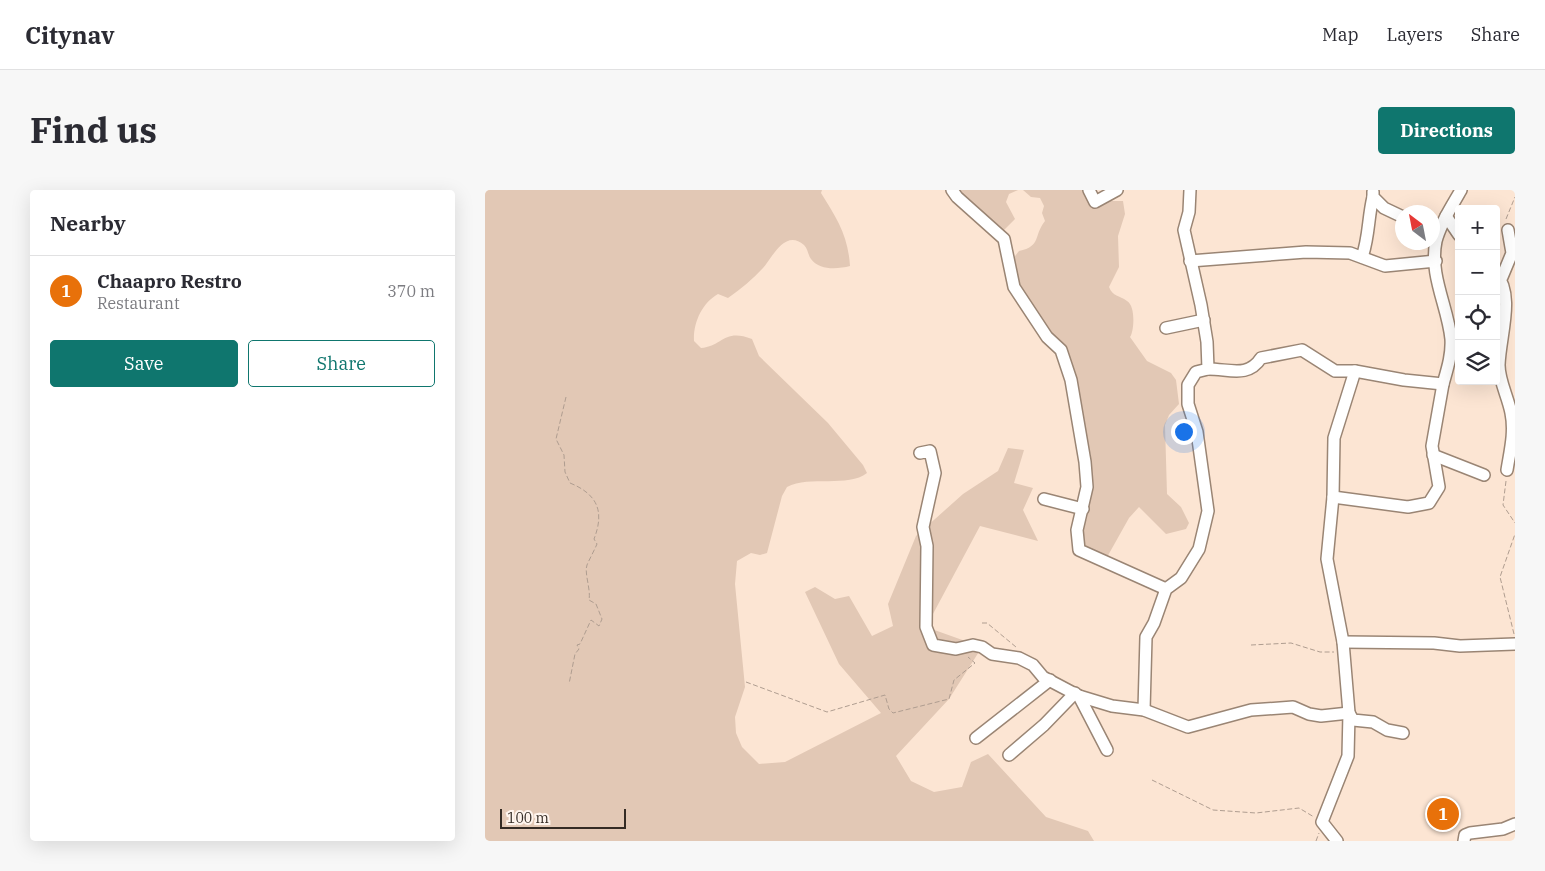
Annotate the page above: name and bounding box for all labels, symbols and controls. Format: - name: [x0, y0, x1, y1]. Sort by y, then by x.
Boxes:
- text: Citynav: [25, 19, 114, 51]
- text: Map: [1322, 23, 1359, 46]
- text: Layers: [1387, 23, 1443, 46]
- text: Share: [1471, 23, 1520, 46]
- text: Find us: [30, 107, 157, 153]
- button: Directions: [1378, 107, 1515, 154]
- north arrow: [1395, 205, 1440, 250]
- map controls: [1455, 205, 1500, 385]
- button: +: [1455, 205, 1500, 250]
- text: Nearby: [50, 209, 126, 237]
- button: −: [1455, 250, 1500, 295]
- text: Chaapro Restro: [97, 269, 242, 293]
- text: 1: [61, 281, 71, 301]
- text: 370 m: [387, 281, 435, 301]
- text: Restaurant: [97, 293, 180, 313]
- button: locate: [1455, 295, 1500, 340]
- button: Save: [50, 340, 238, 387]
- button: Share: [248, 340, 435, 387]
- button: layers: [1455, 340, 1500, 385]
- your location: [1171, 419, 1197, 445]
- pin: 1: [1427, 795, 1459, 833]
- scale bar: [500, 806, 626, 829]
- text: 100 m: [507, 809, 549, 827]

